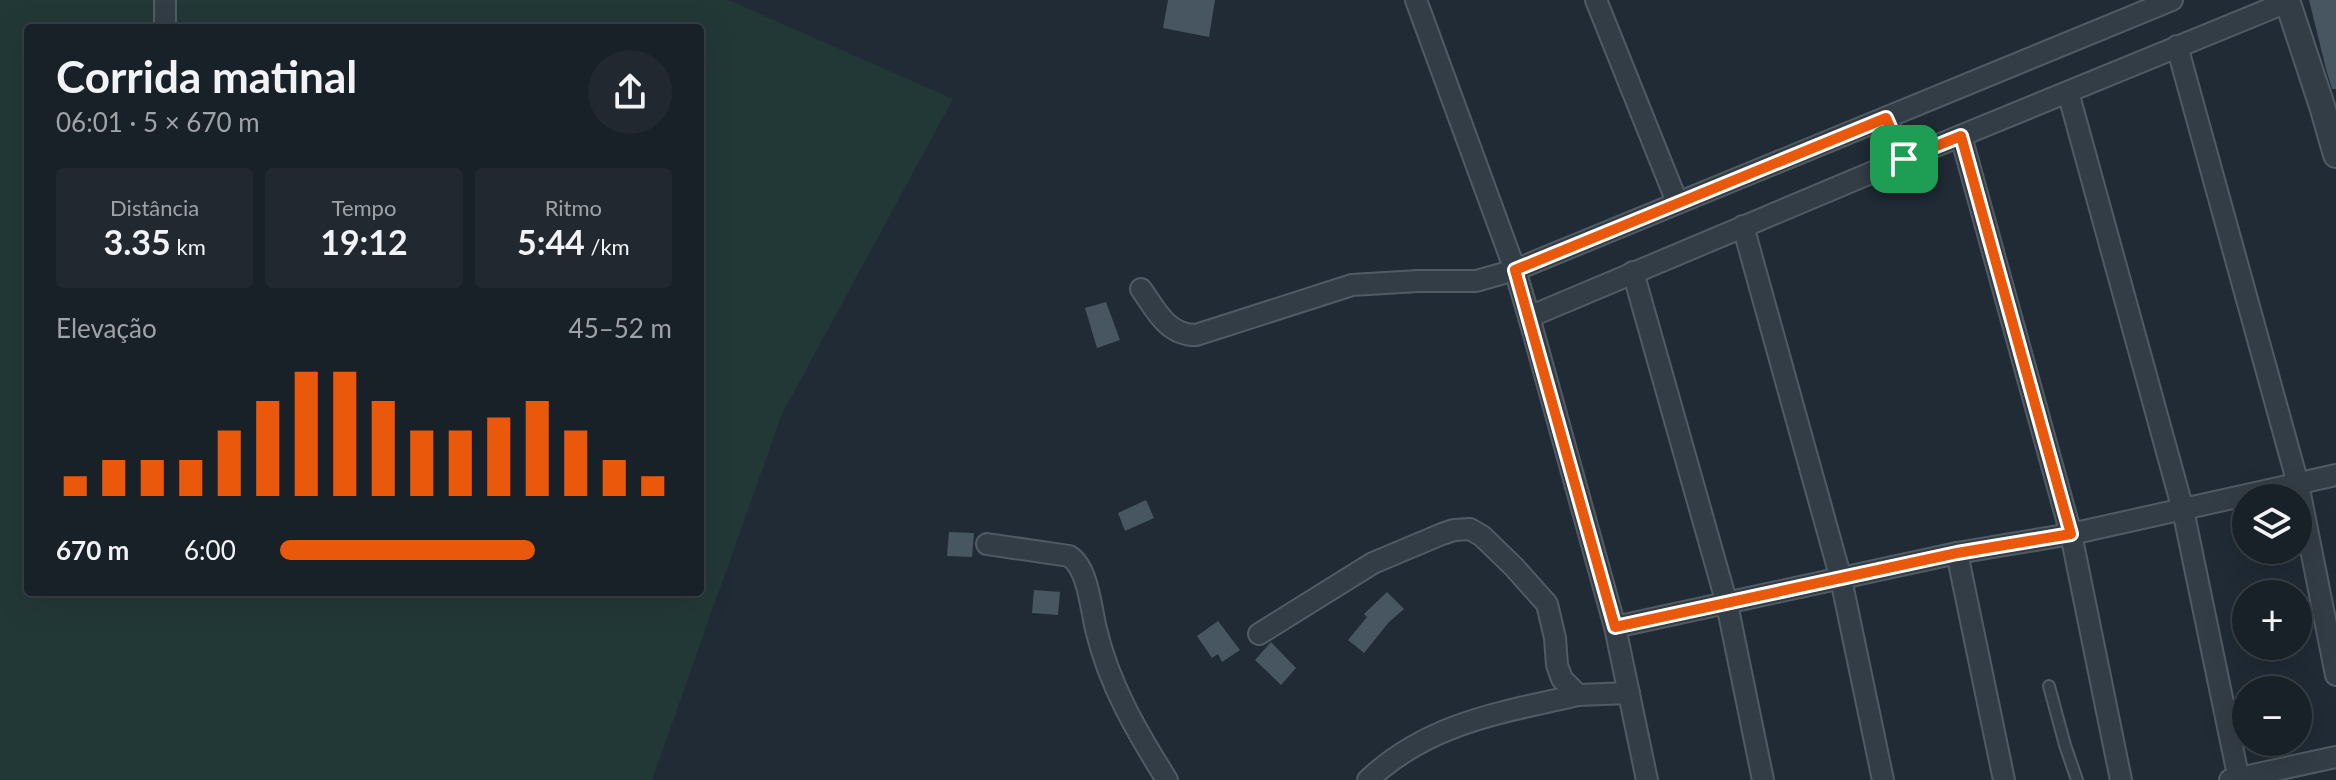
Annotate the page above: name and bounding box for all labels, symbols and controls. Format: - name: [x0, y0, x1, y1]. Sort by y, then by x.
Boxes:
- text: Corrida matinal: [56, 50, 357, 102]
- button: share: [588, 50, 672, 134]
- text: 06:01 · 5 × 670 m: [56, 106, 260, 138]
- pin: [1870, 125, 1938, 193]
- icon: arrive: [1882, 137, 1926, 181]
- text: Distância: [110, 194, 199, 221]
- text: Tempo: [332, 194, 396, 221]
- text: Ritmo: [545, 194, 602, 221]
- text: 3.35: [104, 221, 171, 262]
- text: 19:12: [320, 221, 408, 262]
- text: 5:44: [517, 221, 585, 262]
- text: km: [171, 233, 206, 260]
- text: /km: [585, 233, 630, 260]
- text: Elevação: [56, 312, 157, 344]
- text: 45–52 m: [569, 312, 672, 344]
- map controls: [2232, 484, 2312, 756]
- button: layers: [2232, 484, 2312, 564]
- text: 670 m: [56, 534, 129, 566]
- text: 6:00: [184, 534, 236, 566]
- button: +: [2232, 580, 2312, 660]
- button: −: [2232, 676, 2312, 756]

